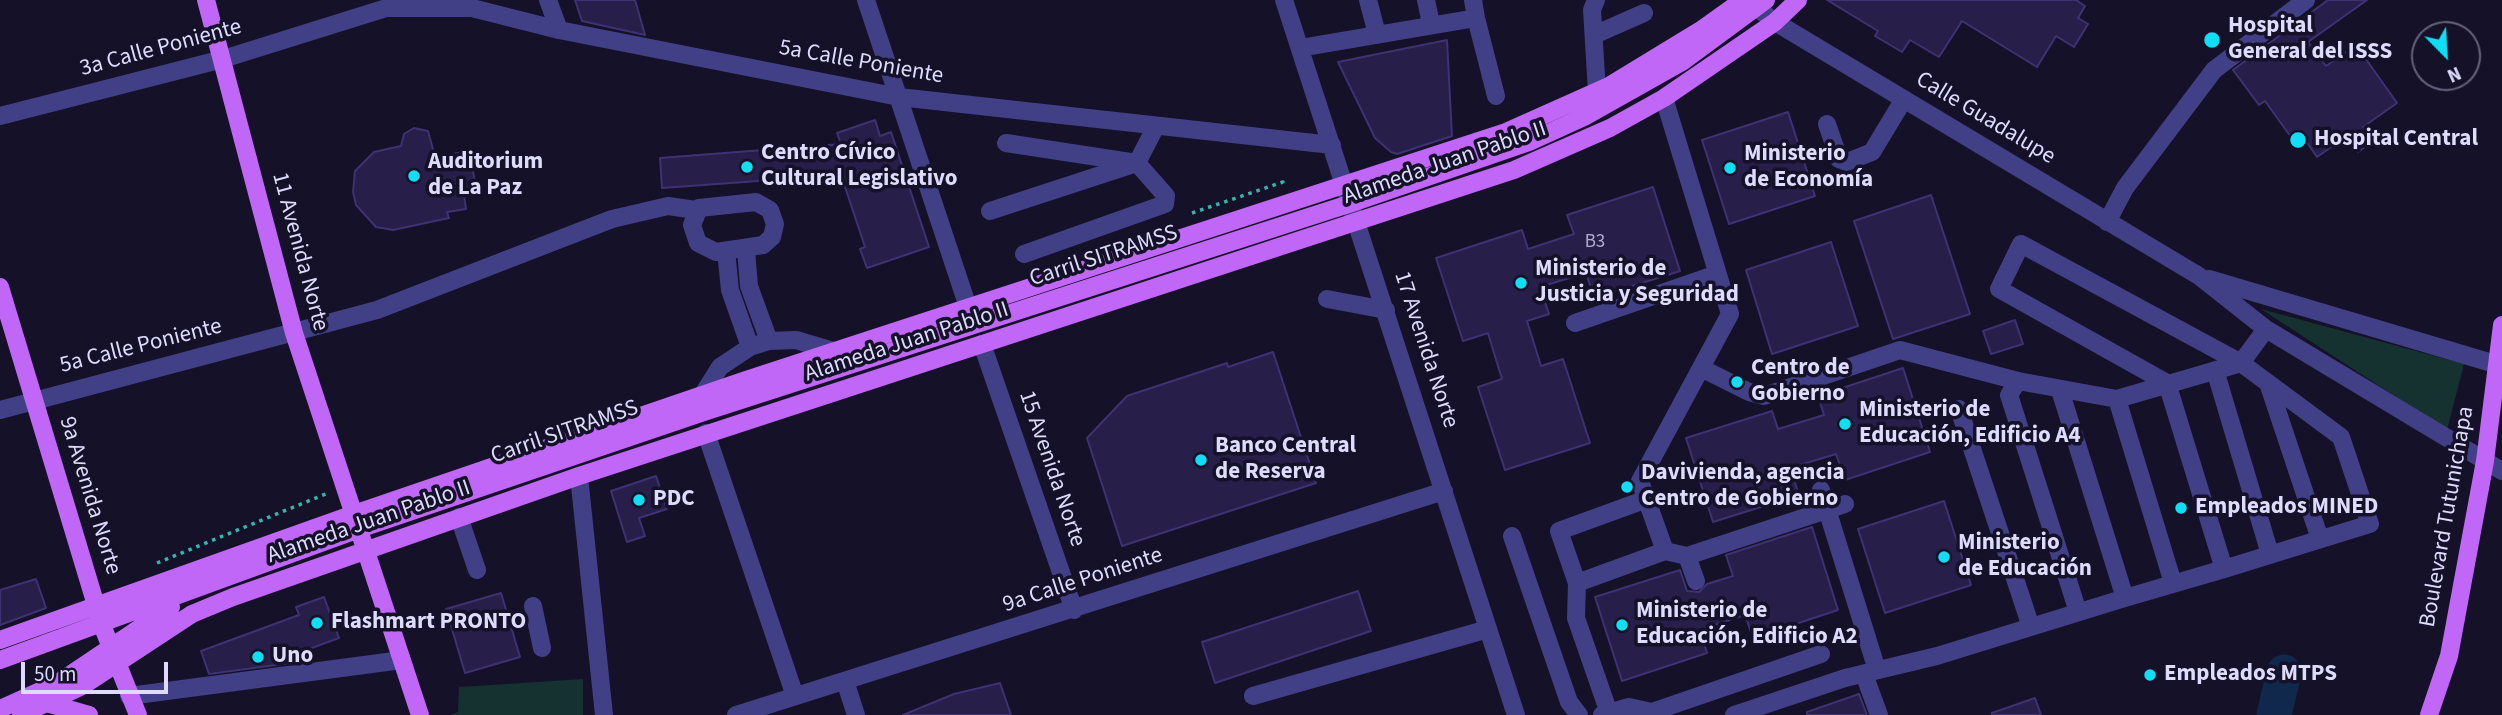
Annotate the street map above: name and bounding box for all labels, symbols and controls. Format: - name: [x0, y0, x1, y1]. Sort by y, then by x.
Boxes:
- place label: Hospital General del ISSS: [2228, 13, 2392, 67]
- street label: 3a Calle Poniente: [77, 14, 245, 84]
- north arrow: [2411, 21, 2481, 91]
- marker: Hospital General del ISSS: [2202, 30, 2222, 50]
- street label: 5a Calle Poniente: [777, 35, 945, 91]
- text: N: [2443, 59, 2465, 89]
- street label: Calle Guadalupe: [1910, 67, 2060, 171]
- street label: Alameda Juan Pablo II: [1340, 116, 1550, 212]
- place label: Hospital Central: [2314, 126, 2478, 154]
- marker: Hospital Central: [2288, 130, 2308, 150]
- place label: Centro Cívico Cultural Legislativo: [761, 140, 958, 194]
- place label: Ministerio de Economía: [1744, 141, 1873, 195]
- place label: Auditorium de La Paz: [428, 149, 543, 203]
- marker: Centro Cívico Cultural Legislativo: [739, 159, 755, 175]
- marker: Ministerio de Economía: [1722, 160, 1738, 176]
- marker: Auditorium de La Paz: [406, 168, 422, 184]
- street label: 11 Avenida Norte: [265, 170, 333, 334]
- street label: Carril SITRAMSS: [1027, 220, 1181, 294]
- house number: B3: [1585, 232, 1605, 254]
- place label: Ministerio de Justicia y Seguridad: [1535, 256, 1739, 310]
- street label: 17 Avenida Norte: [1387, 268, 1463, 432]
- marker: Ministerio de Justicia y Seguridad: [1513, 275, 1529, 291]
- street label: Alameda Juan Pablo II: [801, 297, 1013, 389]
- street label: 5a Calle Poniente: [57, 314, 225, 380]
- place label: Centro de Gobierno: [1751, 355, 1850, 409]
- marker: Centro de Gobierno: [1729, 374, 1745, 390]
- street label: 15 Avenida Norte: [1011, 387, 1091, 551]
- street label: Carril SITRAMSS: [488, 395, 642, 471]
- place label: Ministerio de Educación, Edificio A4: [1859, 397, 2081, 451]
- street label: Boulevard Tutunichapa: [2415, 404, 2481, 630]
- street label: 9a Avenida Norte: [52, 414, 126, 578]
- marker: Ministerio de Educación, Edificio A4: [1837, 416, 1853, 432]
- place label: Banco Central de Reserva: [1215, 433, 1356, 487]
- marker: Banco Central de Reserva: [1193, 452, 1209, 468]
- place label: Davivienda, agencia Centro de Gobierno: [1641, 460, 1845, 514]
- street label: Alameda Juan Pablo II: [264, 475, 474, 571]
- marker: Davivienda, agencia Centro de Gobierno: [1619, 479, 1635, 495]
- place label: PDC: [653, 486, 695, 514]
- marker: PDC: [631, 492, 647, 508]
- place label: Empleados MINED: [2195, 494, 2378, 522]
- marker: Empleados MINED: [2173, 500, 2189, 516]
- place label: Ministerio de Educación: [1958, 530, 2092, 584]
- street label: 9a Calle Poniente: [1000, 542, 1166, 620]
- marker: Ministerio de Educación: [1936, 549, 1952, 565]
- place label: Ministerio de Educación, Edificio A2: [1636, 598, 1858, 652]
- place label: Flashmart PRONTO: [331, 609, 526, 637]
- marker: Flashmart PRONTO: [309, 615, 325, 631]
- marker: Ministerio de Educación, Edificio A2: [1614, 617, 1630, 633]
- place label: Uno: [272, 643, 313, 671]
- scale bar: [24, 648, 172, 692]
- marker: Uno: [250, 649, 266, 665]
- text: 50 m: [34, 659, 76, 689]
- place label: Empleados MTPS: [2164, 661, 2337, 689]
- marker: Empleados MTPS: [2142, 667, 2158, 683]

